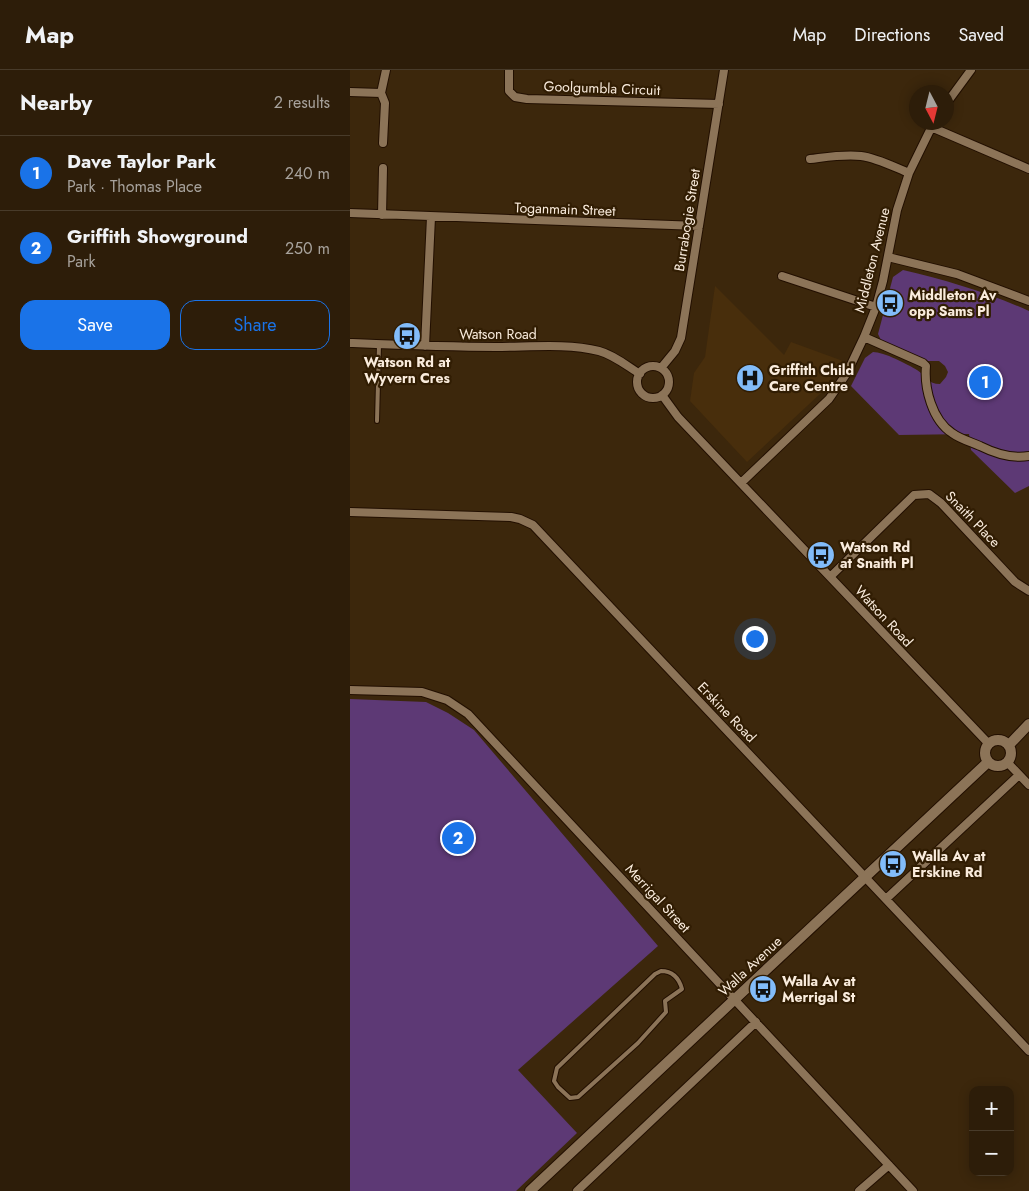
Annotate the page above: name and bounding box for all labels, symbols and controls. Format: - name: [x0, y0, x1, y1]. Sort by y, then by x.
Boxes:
- text: Map: [25, 17, 74, 52]
- text: Map: [793, 22, 826, 48]
- text: Directions: [854, 22, 930, 48]
- text: Saved: [958, 22, 1004, 48]
- street label: Goolgumbla Circuit: [543, 76, 661, 100]
- north arrow: [909, 85, 954, 130]
- text: Nearby: [20, 88, 92, 118]
- text: 2 results: [274, 91, 330, 114]
- text: Dave Taylor Park: [67, 148, 216, 175]
- text: 1: [32, 162, 40, 185]
- text: 240 m: [285, 162, 330, 185]
- street label: Burrabogie Street: [669, 167, 705, 273]
- text: Park · Thomas Place: [67, 175, 202, 198]
- street label: Toganmain Street: [514, 197, 616, 221]
- street label: Middleton Avenue: [849, 205, 895, 315]
- text: Griffith Showground: [67, 223, 248, 250]
- text: 2: [31, 237, 41, 260]
- text: 250 m: [285, 237, 330, 260]
- text: Park: [67, 250, 96, 273]
- place label: Middleton Av opp Sams Pl: [909, 285, 997, 321]
- bus stop icon: Middleton Av opp Sams Pl: [875, 288, 905, 318]
- button: Save: [20, 300, 170, 350]
- button: Share: [180, 300, 330, 350]
- bus stop icon: Watson Rd at Wyvern Cres: [392, 321, 422, 351]
- street label: Watson Road: [459, 324, 537, 344]
- place label: Watson Rd at Wyvern Cres: [364, 352, 451, 388]
- place label: Griffith Child Care Centre: [769, 360, 854, 396]
- hospital icon: Griffith Child Care Centre: [735, 363, 765, 393]
- pin: 1: [969, 363, 1001, 401]
- street label: Snaith Place: [941, 486, 1005, 552]
- place label: Watson Rd at Snaith Pl: [840, 537, 914, 573]
- bus stop icon: Watson Rd at Snaith Pl: [806, 540, 836, 570]
- street label: Watson Road: [850, 581, 918, 651]
- your location: [742, 626, 768, 652]
- street label: Erskine Road: [693, 677, 761, 747]
- pin: 2: [442, 819, 474, 857]
- place label: Walla Av at Erskine Rd: [912, 846, 986, 882]
- bus stop icon: Walla Av at Erskine Rd: [878, 849, 908, 879]
- street label: Merrigal Street: [621, 859, 696, 937]
- street label: Walla Avenue: [714, 931, 786, 1001]
- place label: Walla Av at Merrigal St: [782, 971, 856, 1007]
- bus stop icon: Walla Av at Merrigal St: [748, 974, 778, 1004]
- map controls: [969, 1086, 1014, 1176]
- button: +: [969, 1086, 1014, 1131]
- button: −: [969, 1131, 1014, 1176]

